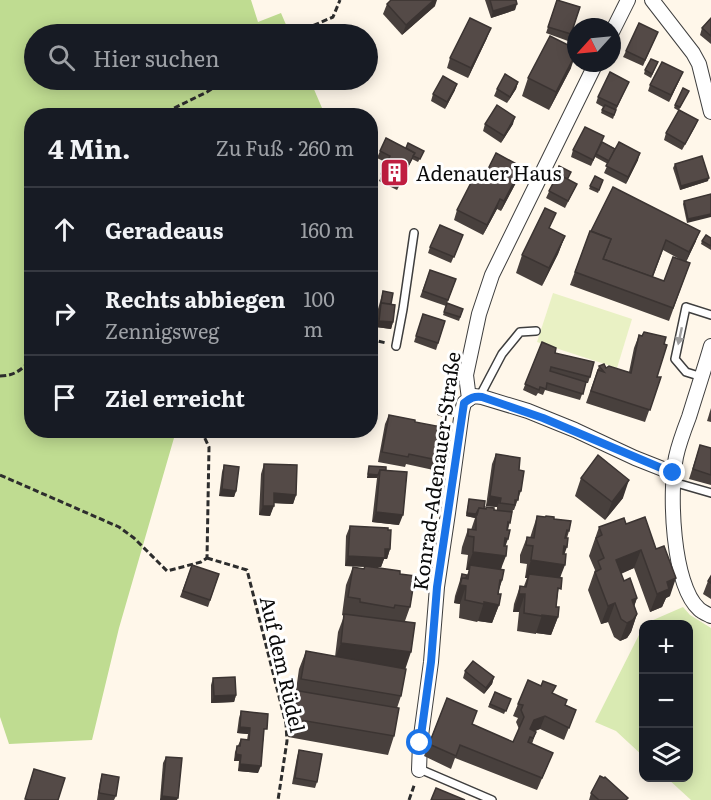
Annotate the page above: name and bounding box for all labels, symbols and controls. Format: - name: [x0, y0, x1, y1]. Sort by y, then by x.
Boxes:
- north arrow: [567, 18, 621, 72]
- search box: [24, 24, 378, 90]
- icon: search: [45, 41, 78, 74]
- text: Hier suchen: [93, 41, 220, 74]
- text: 4 Min.: [48, 128, 131, 167]
- text: Zu Fuß · 260 m: [216, 132, 354, 162]
- building icon: Adenauer Haus: [379, 156, 411, 188]
- place label: Adenauer Haus: [416, 157, 561, 187]
- icon: ahead: [48, 213, 81, 246]
- text: Geradeaus: [105, 213, 223, 246]
- text: 160 m: [300, 214, 354, 244]
- text: Rechts abbiegen: [105, 282, 285, 315]
- text: 100 m: [303, 283, 335, 343]
- icon: right: [48, 297, 81, 330]
- text: Zennigsweg: [105, 315, 220, 345]
- one-way arrow: [675, 327, 684, 346]
- street label: Konrad-Adenauer-Straße: [403, 350, 467, 592]
- icon: arrive: [48, 381, 81, 414]
- text: Ziel erreicht: [105, 381, 245, 414]
- route end: [659, 459, 685, 485]
- street label: Auf dem Rüdel: [254, 593, 314, 735]
- map controls: [639, 620, 693, 782]
- button: +: [639, 620, 693, 674]
- button: −: [639, 674, 693, 728]
- button: layers: [639, 728, 693, 782]
- route start: [406, 729, 432, 755]

